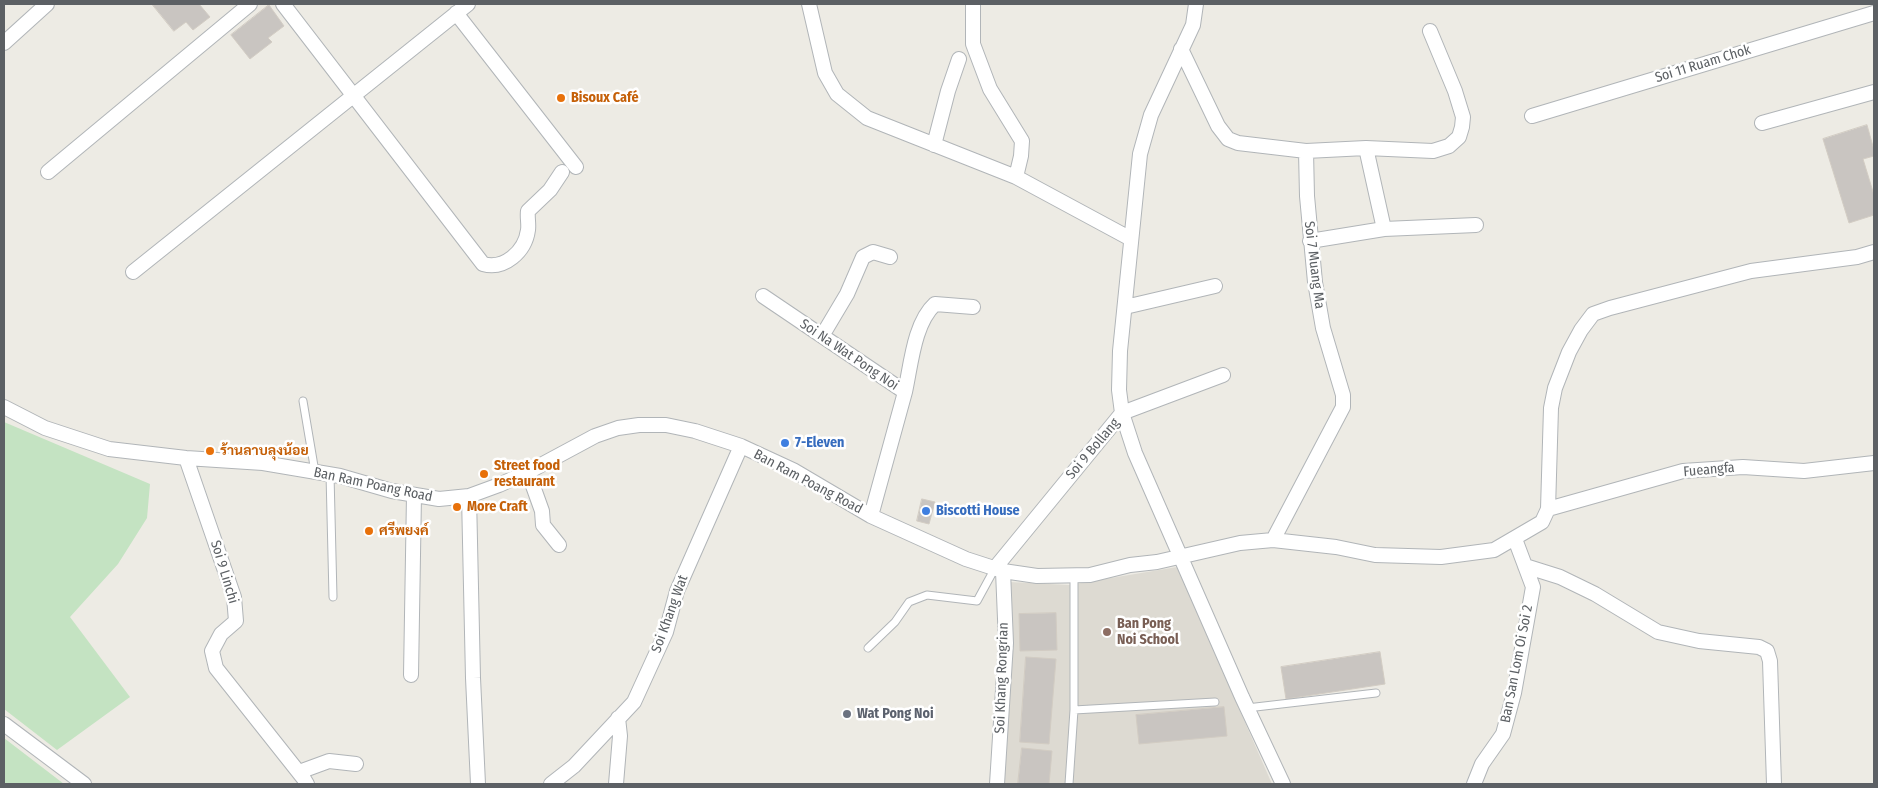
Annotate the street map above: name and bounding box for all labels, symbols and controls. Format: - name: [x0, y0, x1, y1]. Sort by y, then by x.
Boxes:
- street label: Soi 11 Ruam Chok: [1653, 41, 1753, 87]
- place label: Bisoux Café: [571, 90, 639, 106]
- marker: Bisoux Café: [555, 92, 567, 104]
- street label: Soi 7 Muang Ma: [1300, 220, 1328, 310]
- street label: Soi Na Wat Pong Noi: [796, 316, 902, 394]
- street label: Soi 9 Bollang: [1063, 415, 1123, 483]
- place label: 7-Eleven: [795, 435, 844, 451]
- marker: 7-Eleven: [779, 437, 791, 449]
- place label: ร้านลาบลุงน้อย: [220, 443, 309, 459]
- marker: ร้านลาบลุงน้อย: [204, 445, 216, 457]
- street label: Ban Ram Poang Road: [751, 446, 865, 518]
- place label: Street food restaurant: [494, 458, 560, 491]
- street label: Fueangfa: [1683, 459, 1735, 481]
- street label: Ban Ram Poang Road: [312, 464, 434, 506]
- marker: Street food restaurant: [478, 468, 490, 480]
- place label: More Craft: [467, 499, 528, 515]
- marker: More Craft: [451, 501, 463, 513]
- place label: Biscotti House: [936, 503, 1020, 519]
- marker: Biscotti House: [920, 505, 932, 517]
- place label: ศรีพยงค์: [379, 523, 429, 539]
- marker: ศรีพยงค์: [363, 525, 375, 537]
- street label: Soi 9 Linchi: [206, 538, 242, 606]
- street label: Soi Khang Wat: [648, 573, 692, 655]
- street label: Ban San Lom Oi Soi 2: [1497, 604, 1537, 724]
- place label: Ban Pong Noi School: [1117, 616, 1179, 648]
- street label: Soi Khang Rongrian: [992, 622, 1012, 734]
- marker: Ban Pong Noi School: [1101, 626, 1113, 638]
- place label: Wat Pong Noi: [857, 706, 934, 722]
- marker: Wat Pong Noi: [841, 708, 853, 720]

